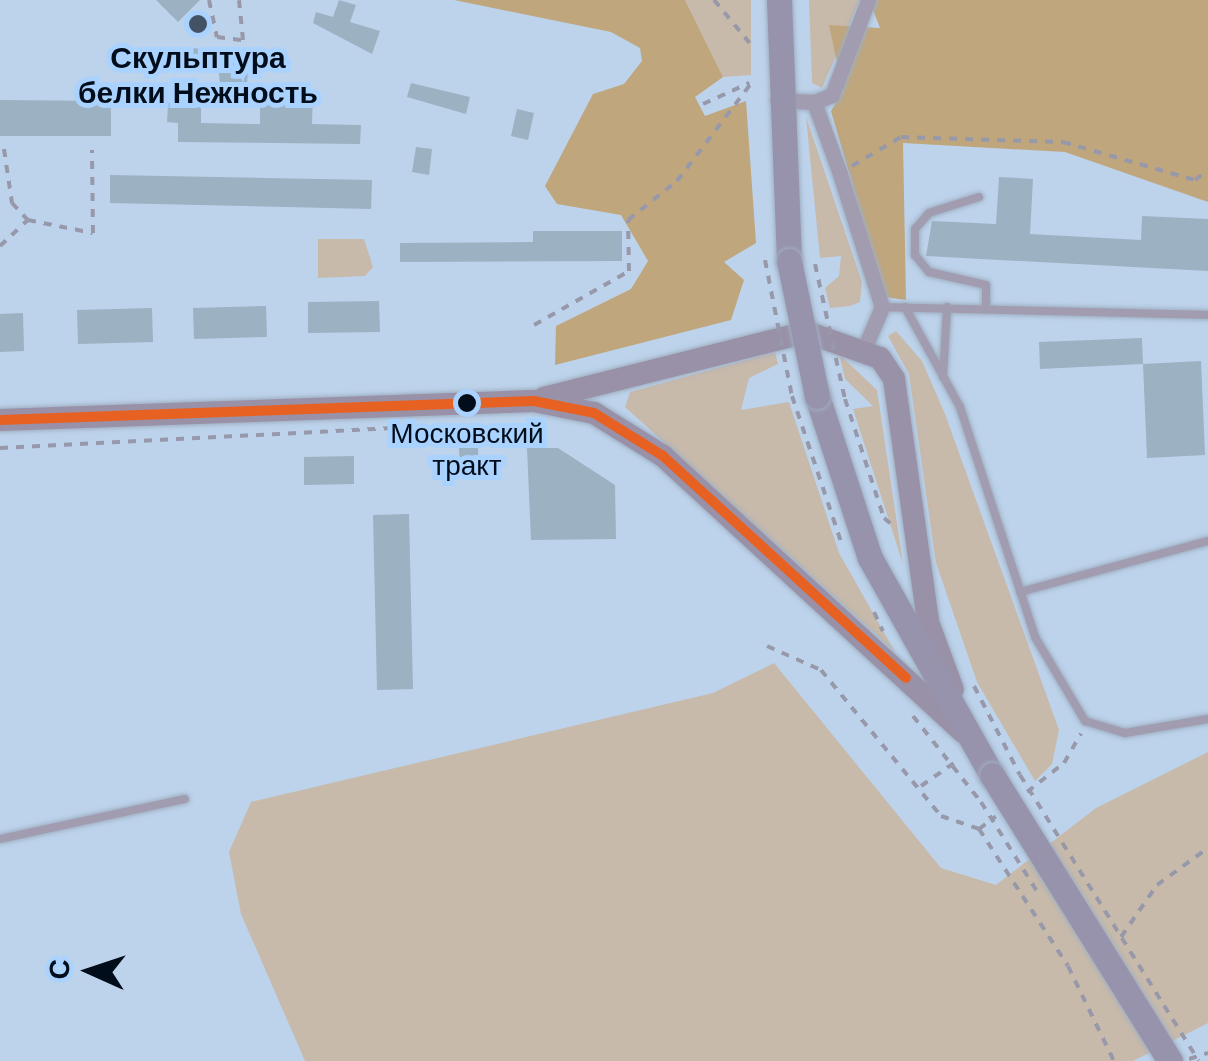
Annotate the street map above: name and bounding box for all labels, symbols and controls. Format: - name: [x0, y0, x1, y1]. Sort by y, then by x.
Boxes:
- marker: Скульптура белки Нежность: [187, 13, 209, 35]
- place label: Скульптура белки Нежность: [78, 40, 318, 110]
- marker: Московский тракт: [457, 393, 477, 413]
- place label: Московский тракт: [390, 417, 544, 483]
- north arrow: [40, 921, 140, 1021]
- text: С: [41, 958, 79, 980]

